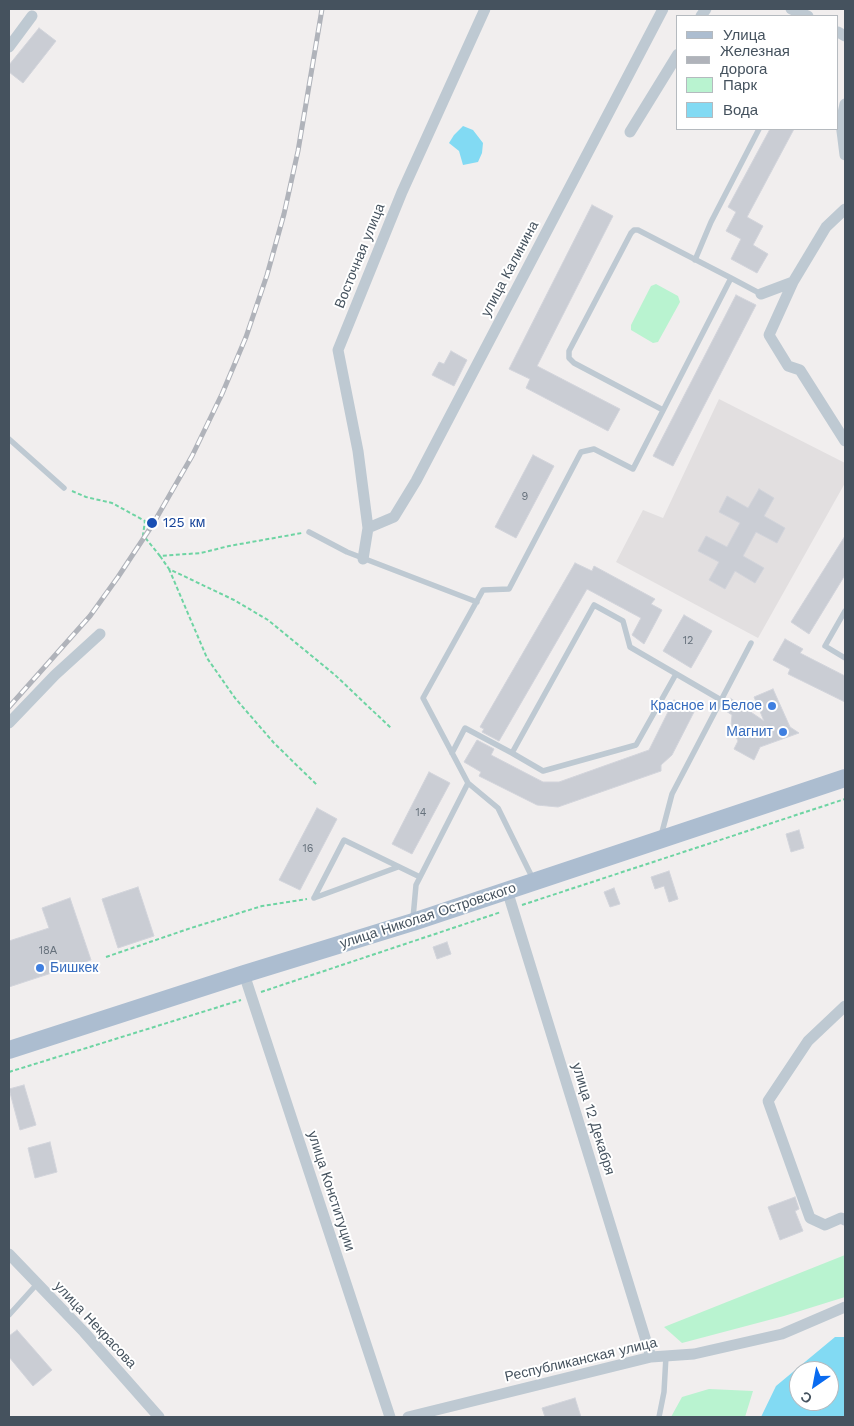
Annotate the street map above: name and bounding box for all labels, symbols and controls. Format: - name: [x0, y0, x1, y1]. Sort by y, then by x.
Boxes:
- legend: [676, 15, 839, 130]
- text: Улица: [723, 26, 766, 44]
- text: Железная дорога: [720, 42, 790, 78]
- text: Парк: [723, 76, 757, 94]
- text: Вода: [723, 101, 758, 119]
- street label: Восточная улица: [331, 201, 389, 311]
- street label: улица Калинина: [478, 218, 542, 320]
- house number: 9: [522, 490, 528, 504]
- place label: 125 км: [163, 515, 205, 531]
- marker: 125 км: [145, 516, 159, 530]
- house number: 12: [683, 634, 693, 648]
- place label: Красное и Белое: [650, 698, 762, 714]
- marker: Красное и Белое: [766, 700, 778, 712]
- place label: Магнит: [726, 724, 773, 740]
- marker: Магнит: [777, 726, 789, 738]
- house number: 14: [415, 806, 427, 820]
- house number: 16: [303, 842, 313, 856]
- street label: улица Николая Островского: [338, 880, 518, 952]
- house number: 18А: [39, 944, 57, 958]
- place label: Бишкек: [50, 960, 98, 976]
- marker: Бишкек: [34, 962, 46, 974]
- street label: улица 12 Декабря: [568, 1061, 618, 1177]
- street label: улица Конституции: [304, 1129, 358, 1253]
- street label: улица Некрасова: [50, 1278, 140, 1372]
- street label: Республиканская улица: [503, 1334, 659, 1386]
- north arrow: [789, 1361, 839, 1411]
- text: С: [798, 1388, 815, 1407]

